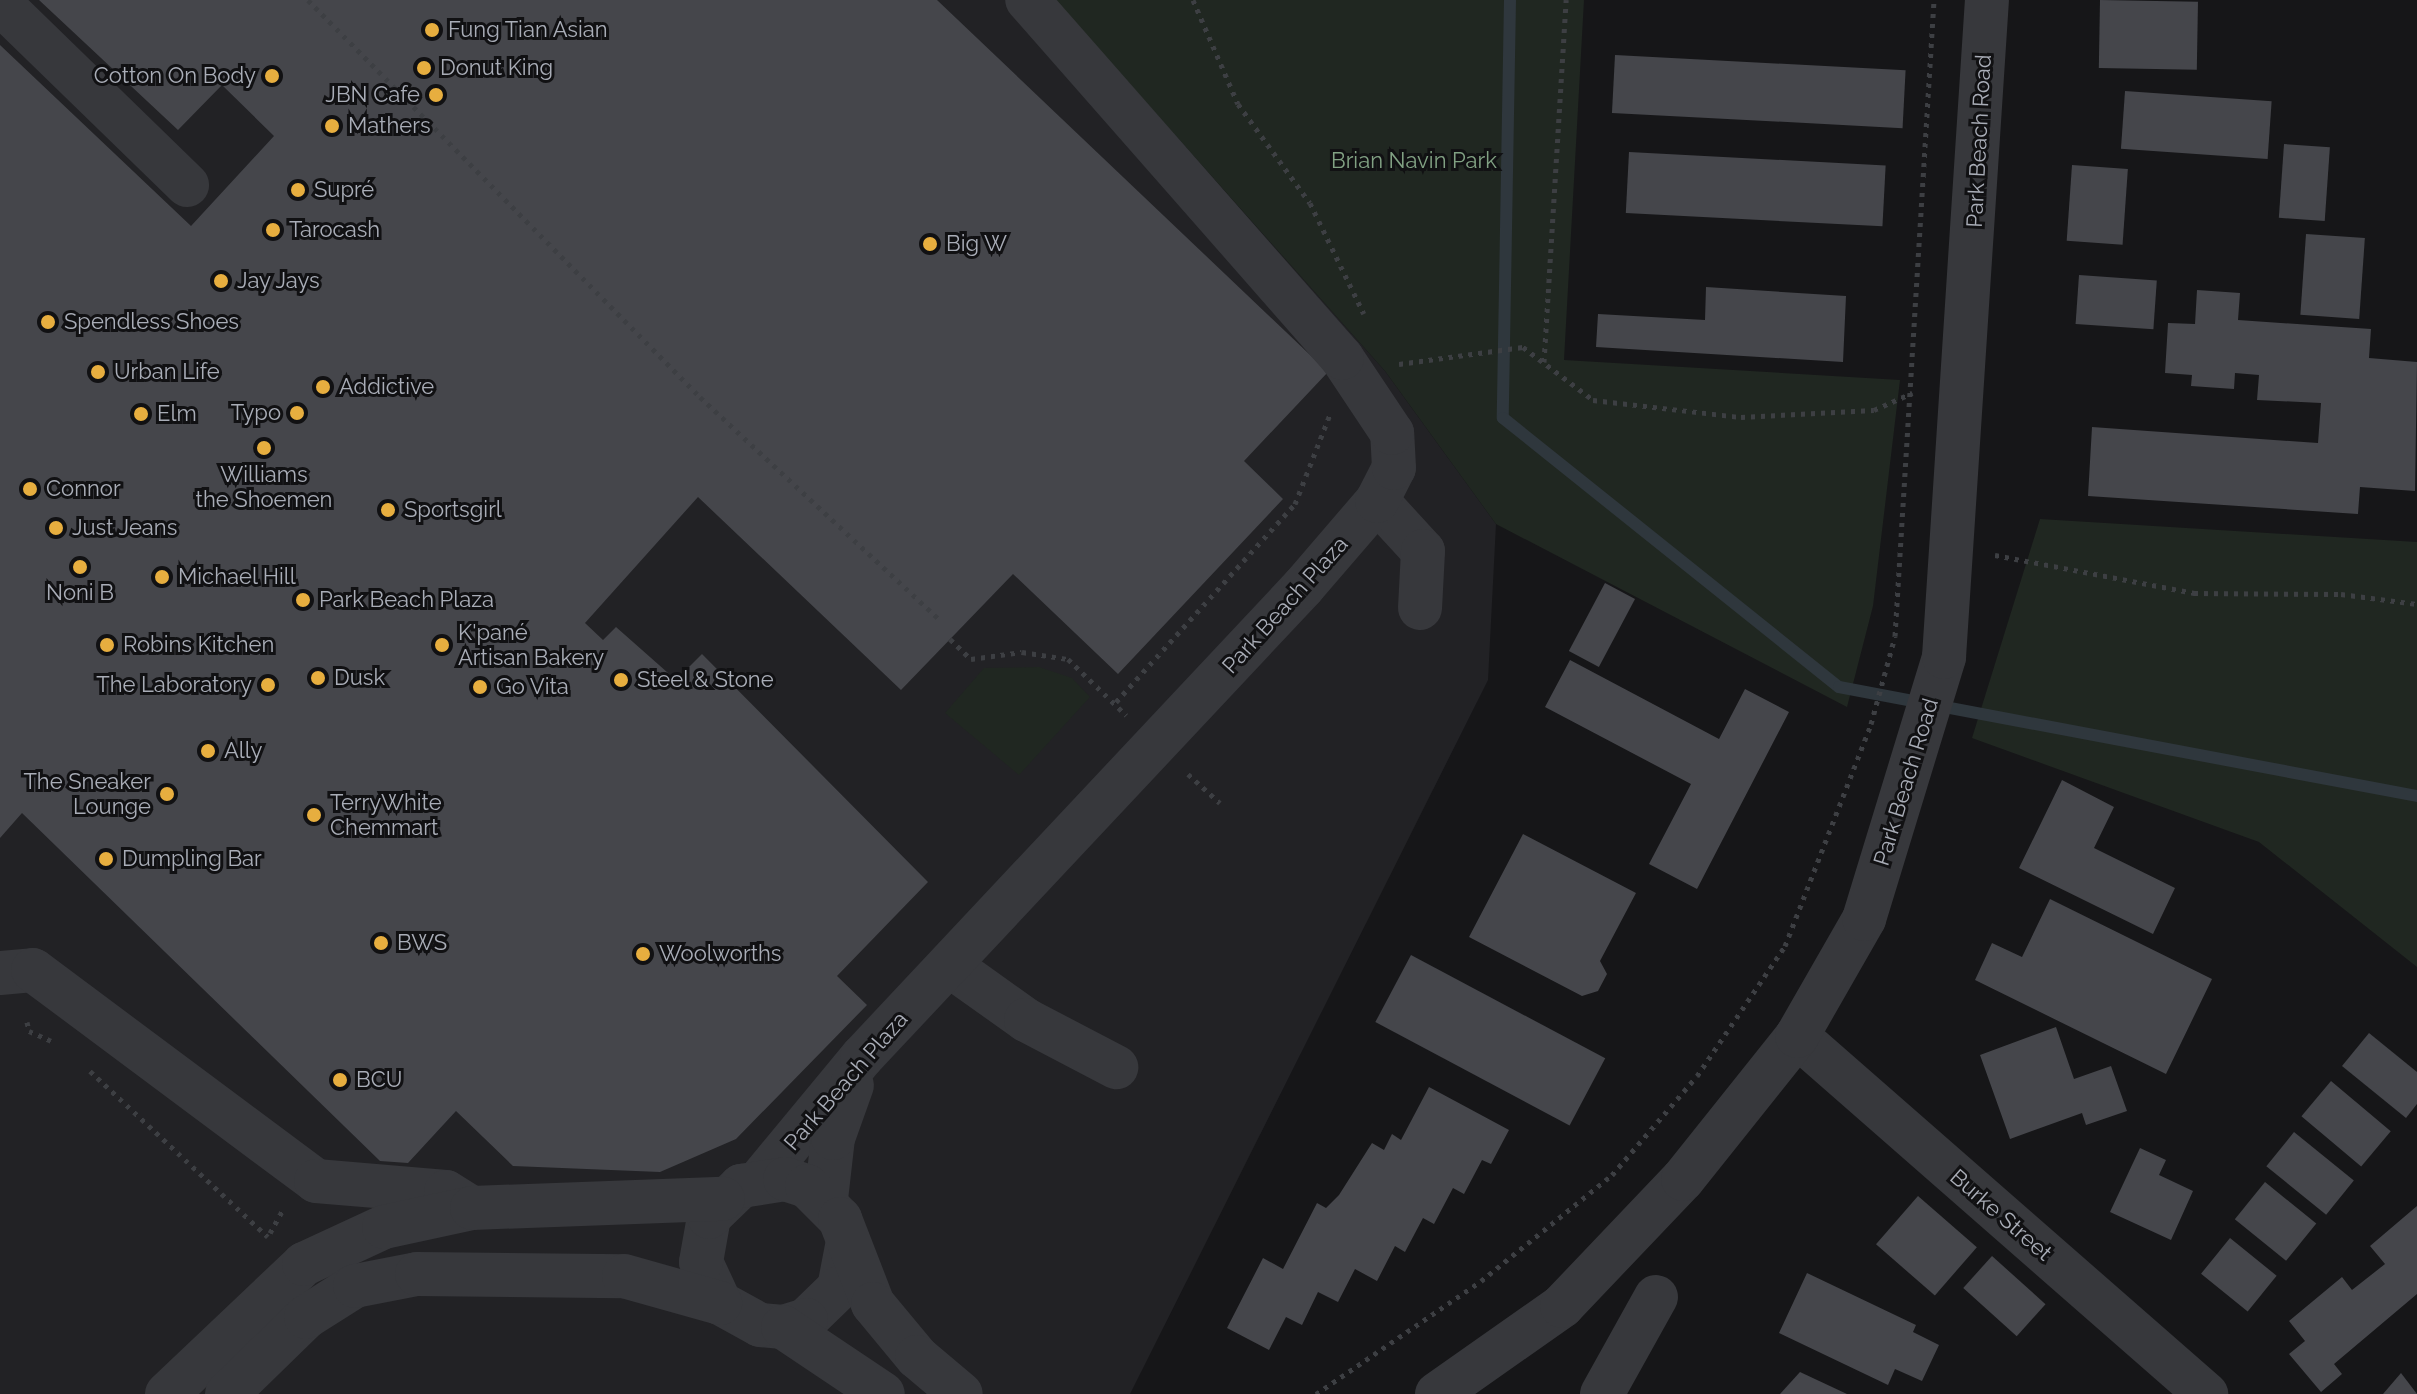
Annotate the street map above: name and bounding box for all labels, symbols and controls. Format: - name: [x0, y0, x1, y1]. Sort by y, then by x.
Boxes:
- place label: Fung Tian Asian: [448, 17, 609, 43]
- marker: Fung Tian Asian: [423, 21, 441, 39]
- street label: Park Beach Road: [1961, 54, 1997, 228]
- place label: Donut King: [440, 55, 553, 81]
- marker: Donut King: [415, 59, 433, 77]
- place label: Cotton On Body: [94, 63, 256, 89]
- marker: Cotton On Body: [263, 67, 281, 85]
- place label: JBN Cafe: [325, 82, 420, 108]
- marker: JBN Cafe: [427, 86, 445, 104]
- place label: Mathers: [348, 113, 431, 139]
- marker: Mathers: [323, 117, 341, 135]
- park label: Brian Navin Park: [1331, 148, 1497, 174]
- place label: Supré: [314, 177, 374, 203]
- marker: Supré: [289, 181, 307, 199]
- place label: Tarocash: [289, 217, 380, 243]
- marker: Tarocash: [264, 221, 282, 239]
- place label: Big W: [946, 231, 1008, 257]
- marker: Big W: [921, 235, 939, 253]
- place label: Jay Jays: [237, 268, 321, 294]
- marker: Jay Jays: [212, 272, 230, 290]
- place label: Spendless Shoes: [64, 309, 239, 335]
- marker: Spendless Shoes: [39, 313, 57, 331]
- place label: Urban Life: [114, 359, 220, 385]
- marker: Urban Life: [89, 363, 107, 381]
- place label: Addictive: [339, 374, 434, 400]
- marker: Addictive: [314, 378, 332, 396]
- place label: Typo: [231, 400, 281, 426]
- place label: Elm: [157, 401, 197, 427]
- marker: Typo: [288, 404, 306, 422]
- marker: Elm: [132, 405, 150, 423]
- marker: Williams the Shoemen: [255, 439, 273, 457]
- place label: Williams the Shoemen: [196, 461, 332, 512]
- place label: Connor: [46, 476, 121, 502]
- marker: Connor: [21, 480, 39, 498]
- place label: Sportsgirl: [404, 497, 502, 523]
- marker: Sportsgirl: [379, 501, 397, 519]
- place label: Just Jeans: [72, 515, 178, 541]
- marker: Just Jeans: [47, 519, 65, 537]
- street label: Park Beach Plaza: [1217, 531, 1353, 679]
- marker: Noni B: [71, 558, 89, 576]
- place label: Michael Hill: [178, 564, 296, 590]
- marker: Michael Hill: [153, 568, 171, 586]
- place label: Noni B: [46, 580, 114, 606]
- place label: Park Beach Plaza: [319, 587, 494, 613]
- marker: Park Beach Plaza: [294, 591, 312, 609]
- place label: K'pané Artisan Bakery: [458, 619, 604, 670]
- place label: Robins Kitchen: [123, 632, 274, 658]
- marker: Robins Kitchen: [98, 636, 116, 654]
- marker: K'pané Artisan Bakery: [433, 636, 451, 654]
- place label: Dusk: [334, 665, 385, 691]
- place label: Steel & Stone: [637, 667, 774, 693]
- marker: Dusk: [309, 669, 327, 687]
- marker: Steel & Stone: [612, 671, 630, 689]
- place label: The Laboratory: [96, 672, 252, 698]
- place label: Go Vita: [496, 674, 570, 700]
- marker: The Laboratory: [259, 676, 277, 694]
- marker: Go Vita: [471, 678, 489, 696]
- street label: Park Beach Road: [1868, 695, 1944, 869]
- place label: Ally: [224, 738, 262, 764]
- marker: Ally: [199, 742, 217, 760]
- place label: The Sneaker Lounge: [23, 768, 151, 820]
- marker: The Sneaker Lounge: [158, 785, 176, 803]
- place label: TerryWhite Chemmart: [330, 789, 442, 840]
- marker: TerryWhite Chemmart: [305, 806, 323, 824]
- place label: Dumpling Bar: [122, 846, 262, 872]
- marker: Dumpling Bar: [97, 850, 115, 868]
- place label: BWS: [397, 930, 447, 956]
- marker: BWS: [372, 934, 390, 952]
- place label: Woolworths: [659, 941, 781, 967]
- marker: Woolworths: [634, 945, 652, 963]
- street label: Park Beach Plaza: [779, 1006, 913, 1156]
- place label: BCU: [356, 1067, 402, 1093]
- marker: BCU: [331, 1071, 349, 1089]
- street label: Burke Street: [1945, 1164, 2057, 1266]

